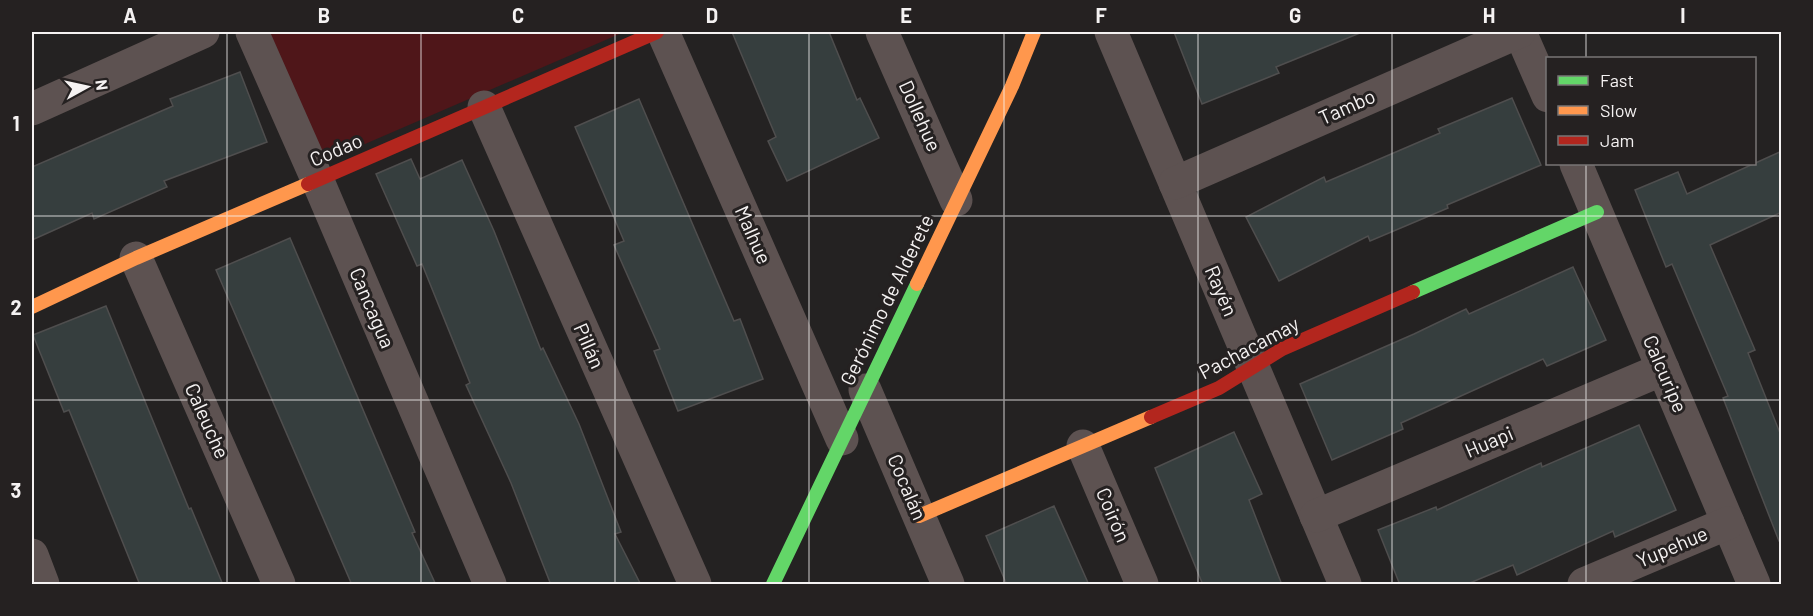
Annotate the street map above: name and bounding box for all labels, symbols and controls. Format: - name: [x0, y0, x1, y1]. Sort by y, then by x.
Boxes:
- text: A: [123, 3, 137, 27]
- text: B: [318, 3, 330, 27]
- text: C: [512, 3, 524, 27]
- text: D: [706, 3, 718, 27]
- text: E: [900, 3, 912, 27]
- text: F: [1095, 3, 1107, 27]
- text: G: [1289, 3, 1301, 27]
- text: H: [1483, 3, 1495, 27]
- text: I: [1680, 3, 1686, 27]
- north arrow: [57, 57, 117, 117]
- legend: [1546, 57, 1756, 165]
- text: Fast: [1600, 69, 1634, 91]
- street label: Dollehue: [895, 76, 947, 155]
- text: N: [92, 78, 112, 91]
- street label: Tambo: [1315, 83, 1379, 129]
- text: Slow: [1600, 99, 1637, 121]
- text: 1: [12, 111, 20, 135]
- street label: Codao: [306, 127, 366, 171]
- text: Jam: [1600, 129, 1634, 151]
- street label: Malhue: [730, 202, 777, 267]
- street label: Gerónimo de Alderete: [834, 210, 938, 389]
- street label: Rayén: [1201, 262, 1243, 320]
- street label: Cancagua: [345, 264, 401, 351]
- text: 2: [10, 295, 22, 319]
- street label: Pachacamay: [1194, 311, 1303, 384]
- street label: Pillán: [569, 319, 610, 372]
- street label: Calcuripe: [1639, 331, 1693, 416]
- street label: Caleuche: [181, 379, 235, 462]
- street label: Huapi: [1461, 420, 1516, 462]
- street label: Cocalán: [883, 450, 932, 523]
- text: 3: [11, 478, 21, 502]
- street label: Coirón: [1092, 484, 1136, 545]
- street label: Yupehue: [1632, 520, 1711, 572]

